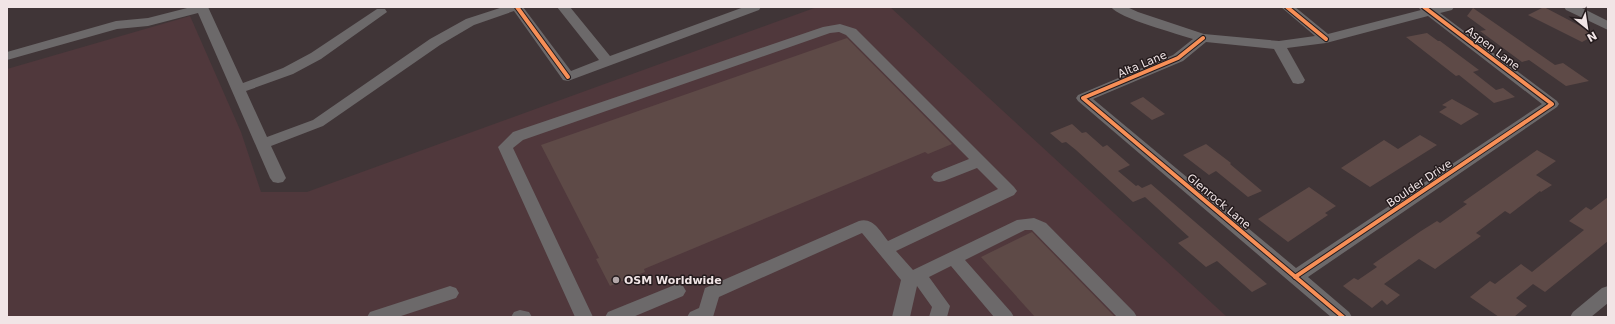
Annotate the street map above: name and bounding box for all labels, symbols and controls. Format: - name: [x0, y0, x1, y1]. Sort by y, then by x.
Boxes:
- north arrow: [1567, 8, 1607, 48]
- street label: Aspen Lane: [1463, 24, 1522, 73]
- text: N: [1585, 28, 1599, 44]
- street label: Alta Lane: [1116, 48, 1169, 81]
- street label: Boulder Drive: [1384, 157, 1454, 210]
- street label: Glenrock Lane: [1184, 171, 1253, 232]
- place label: OSM Worldwide: [624, 274, 722, 287]
- marker: OSM Worldwide: [611, 275, 621, 285]

